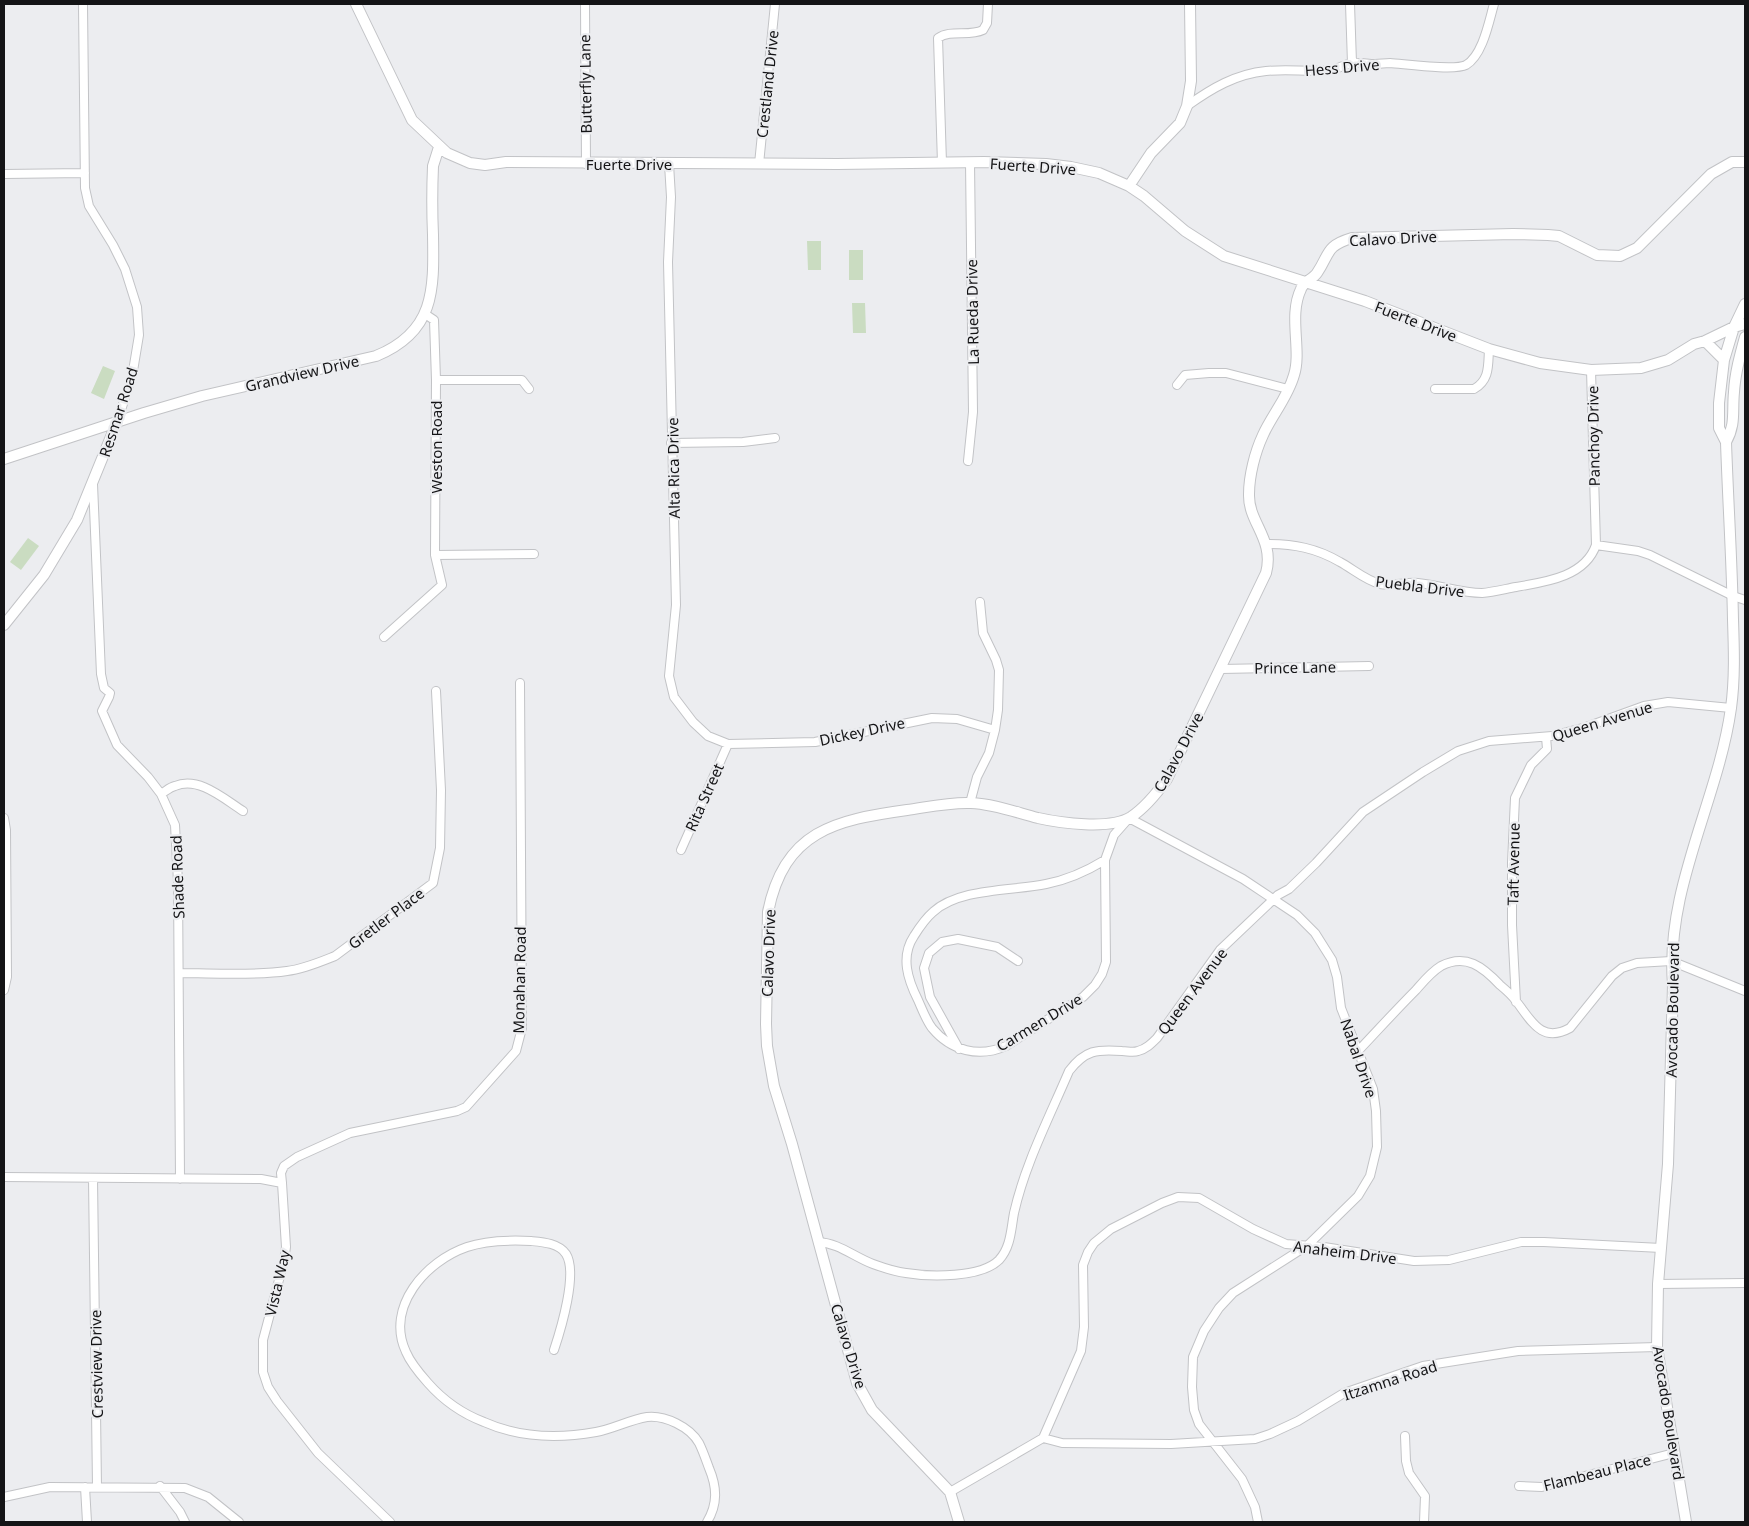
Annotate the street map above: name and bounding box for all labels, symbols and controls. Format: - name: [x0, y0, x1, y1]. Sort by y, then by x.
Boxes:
- street label: Crestland Drive: [751, 29, 783, 139]
- street label: Butterfly Lane: [574, 34, 596, 134]
- street label: Hess Drive: [1304, 54, 1380, 80]
- street label: Fuerte Drive: [989, 153, 1077, 179]
- street label: Fuerte Drive: [586, 154, 672, 174]
- street label: Calavo Drive: [1349, 226, 1437, 250]
- street label: La Rueda Drive: [961, 259, 983, 365]
- street label: Fuerte Drive: [1372, 296, 1460, 346]
- street label: Grandview Drive: [243, 350, 361, 396]
- street label: Resmar Road: [94, 364, 142, 460]
- street label: Panchoy Drive: [1582, 386, 1604, 486]
- street label: Weston Road: [426, 400, 446, 494]
- street label: Alta Rica Drive: [662, 417, 684, 519]
- street label: Puebla Drive: [1374, 571, 1466, 601]
- street label: Prince Lane: [1254, 656, 1336, 678]
- street label: Queen Avenue: [1549, 696, 1655, 746]
- street label: Calavo Drive: [1149, 709, 1207, 795]
- street label: Dickey Drive: [817, 712, 907, 750]
- street label: Rita Street: [680, 759, 728, 834]
- street label: Taft Avenue: [1502, 822, 1524, 906]
- street label: Shade Road: [166, 835, 188, 919]
- street label: Gretler Place: [344, 883, 428, 953]
- street label: Calavo Drive: [756, 909, 780, 997]
- street label: Monahan Road: [508, 926, 530, 1034]
- street label: Avocado Boulevard: [1661, 942, 1683, 1078]
- street label: Queen Avenue: [1153, 944, 1231, 1038]
- street label: Carmen Drive: [992, 988, 1086, 1056]
- street label: Nabal Drive: [1336, 1016, 1382, 1100]
- street label: Anaheim Drive: [1292, 1236, 1398, 1268]
- street label: Vista Way: [260, 1248, 294, 1318]
- street label: Calavo Drive: [827, 1301, 871, 1391]
- street label: Crestview Drive: [85, 1309, 107, 1419]
- street label: Avocado Boulevard: [1649, 1345, 1689, 1481]
- street label: Itzamna Road: [1340, 1355, 1440, 1405]
- street label: Flambeau Place: [1541, 1449, 1653, 1495]

